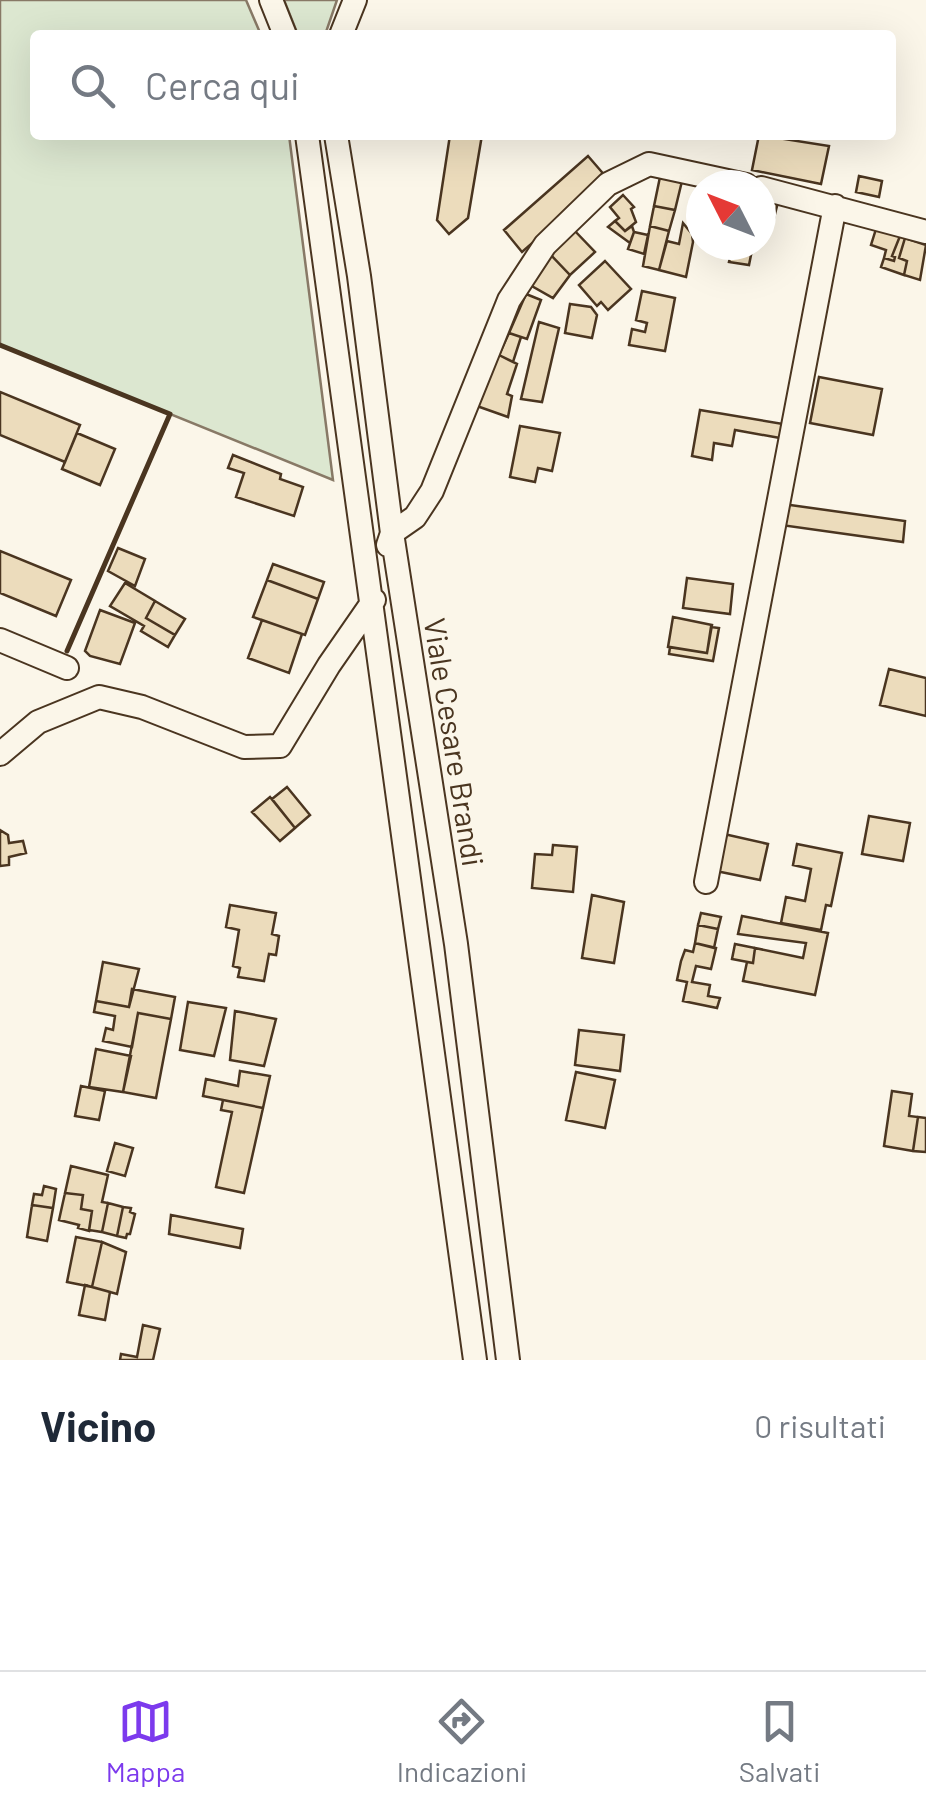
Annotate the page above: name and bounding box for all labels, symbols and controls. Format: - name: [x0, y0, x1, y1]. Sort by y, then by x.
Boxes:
- search box: [30, 30, 896, 140]
- icon: search: [65, 58, 120, 113]
- text: Cerca qui: [145, 62, 300, 108]
- north arrow: [686, 170, 776, 260]
- street label: Viale Cesare Brandi: [418, 615, 492, 869]
- text: Vicino: [40, 1400, 156, 1450]
- text: 0 risultati: [754, 1406, 886, 1444]
- tab: Mappa: [106, 1694, 185, 1788]
- tab: Indicazioni: [397, 1694, 527, 1788]
- tab: Salvati: [739, 1694, 820, 1788]

